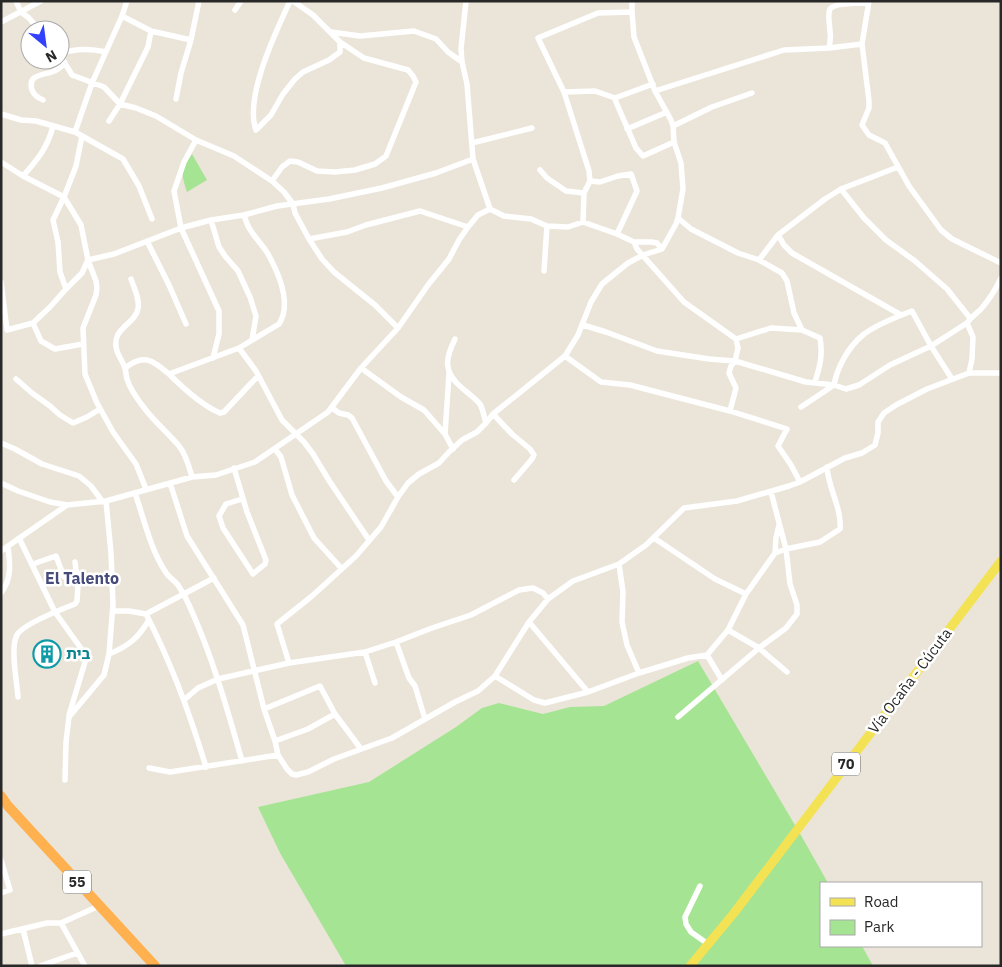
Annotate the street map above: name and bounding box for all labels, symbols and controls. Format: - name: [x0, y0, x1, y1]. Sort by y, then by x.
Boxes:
- north arrow: [20, 20, 70, 70]
- text: N: [43, 46, 60, 67]
- district label: El Talento: [45, 568, 119, 588]
- street label: Vía Ocaña - Cúcuta: [864, 624, 956, 737]
- building icon: בית: [32, 639, 62, 669]
- place label: בית: [66, 644, 91, 663]
- road number: 70: [832, 752, 860, 776]
- road number: 55: [63, 870, 91, 894]
- legend: [820, 882, 982, 947]
- text: Road: [864, 892, 899, 911]
- text: Park: [864, 917, 894, 936]

